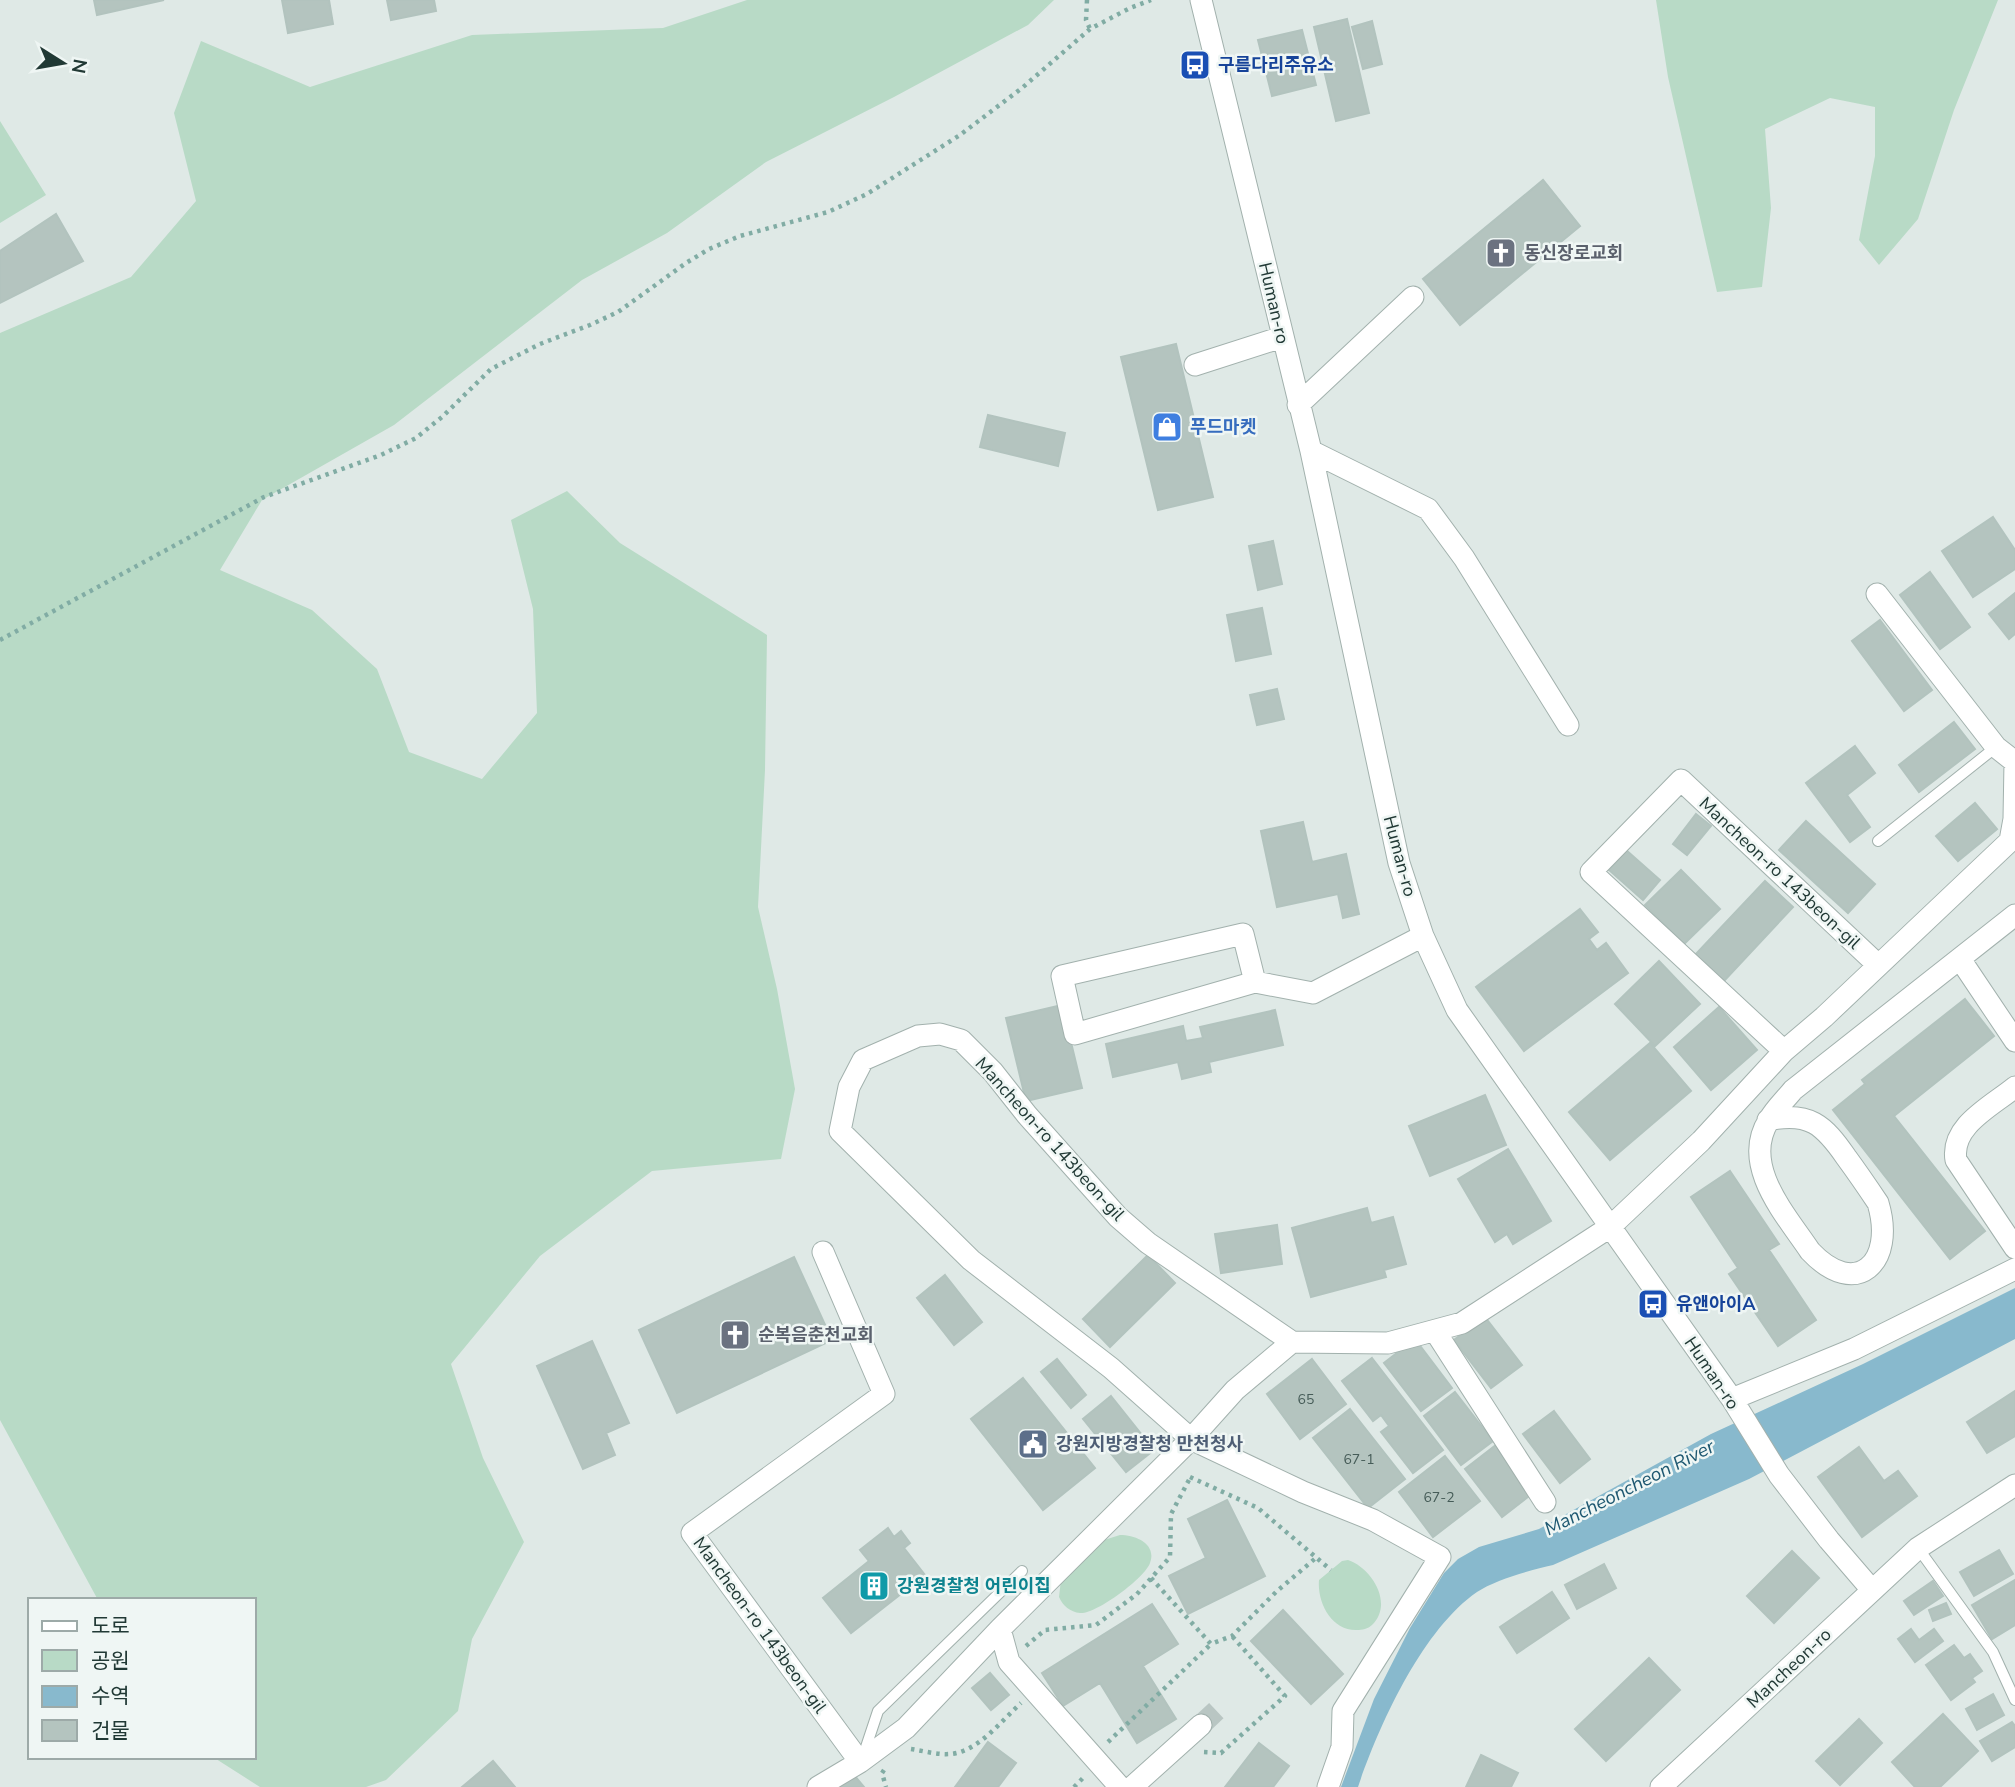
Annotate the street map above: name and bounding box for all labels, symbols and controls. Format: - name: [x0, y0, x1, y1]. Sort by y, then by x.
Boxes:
- north arrow: [28, 28, 98, 98]
- bus stop icon: 구름다리주유소: [1178, 48, 1212, 82]
- place label: 구름다리주유소: [1218, 53, 1334, 77]
- text: N: [65, 57, 93, 76]
- church icon: 동신장로교회: [1484, 236, 1518, 270]
- place label: 동신장로교회: [1524, 241, 1623, 265]
- street label: Human-ro: [1253, 260, 1295, 346]
- shop icon: 푸드마켓: [1150, 410, 1184, 444]
- place label: 푸드마켓: [1190, 415, 1256, 439]
- street label: Mancheon-ro 143beon-gil: [1694, 792, 1866, 955]
- street label: Human-ro: [1378, 813, 1422, 899]
- street label: Mancheon-ro 143beon-gil: [970, 1052, 1131, 1227]
- bus stop icon: 유앤아이A: [1636, 1287, 1670, 1321]
- place label: 유앤아이A: [1676, 1292, 1756, 1316]
- church icon: 순복음춘천교회: [718, 1318, 752, 1352]
- place label: 순복음춘천교회: [758, 1323, 874, 1347]
- street label: Human-ro: [1679, 1332, 1745, 1414]
- house number: 65: [1298, 1390, 1314, 1409]
- public building icon: 강원지방경찰청 만천청사: [1016, 1427, 1050, 1461]
- place label: 강원지방경찰청 만천청사: [1056, 1432, 1243, 1456]
- water label: Mancheoncheon River: [1540, 1433, 1720, 1542]
- house number: 67-1: [1343, 1450, 1375, 1469]
- house number: 67-2: [1423, 1488, 1455, 1507]
- street label: Mancheon-ro 143beon-gil: [688, 1532, 833, 1719]
- building icon: 강원경찰청 어린이집: [857, 1569, 891, 1603]
- place label: 강원경찰청 어린이집: [897, 1574, 1051, 1598]
- legend: [28, 1598, 256, 1759]
- text: 도로: [91, 1612, 130, 1640]
- street label: Mancheon-ro: [1742, 1623, 1836, 1713]
- text: 공원: [91, 1647, 130, 1675]
- text: 수역: [91, 1682, 130, 1710]
- text: 건물: [91, 1717, 130, 1745]

